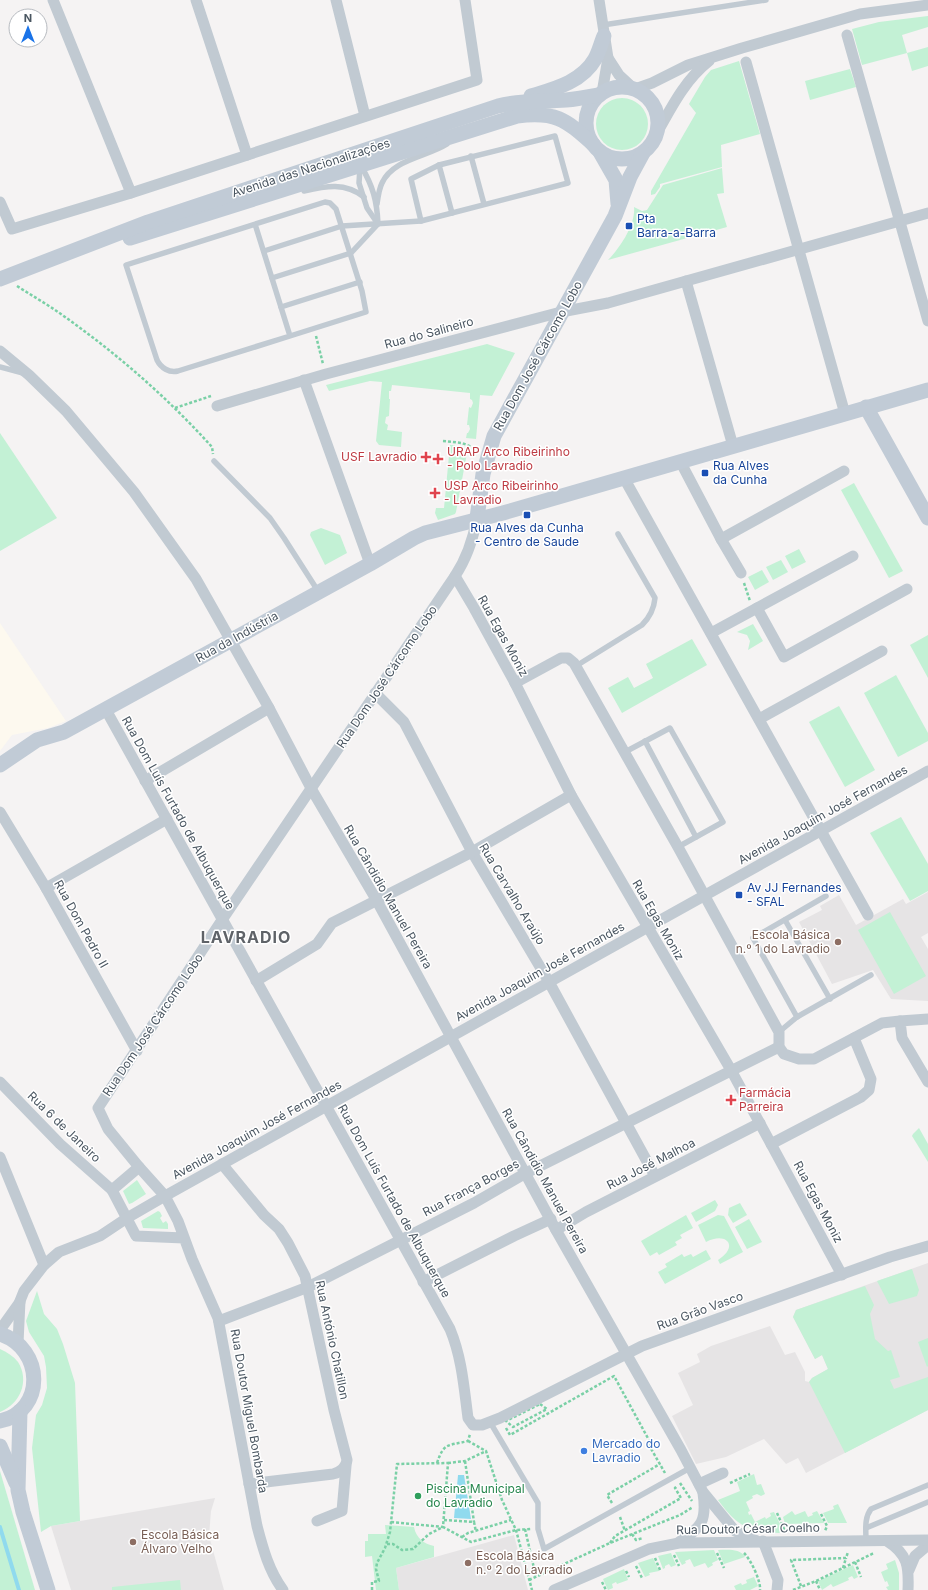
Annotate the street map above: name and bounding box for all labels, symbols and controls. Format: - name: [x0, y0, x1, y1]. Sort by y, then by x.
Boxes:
- north arrow: [8, 8, 48, 48]
- text: N: [24, 11, 32, 25]
- street label: Avenida das Nacionalizações: [230, 135, 392, 200]
- place label: Pta Barra-a-Barra: [637, 211, 716, 240]
- marker: Pta Barra-a-Barra: [624, 221, 634, 231]
- street label: Rua Dom José Cárcomo Lobo: [490, 278, 585, 433]
- street label: Rua do Salineiro: [383, 313, 475, 352]
- place label: URAP Arco Ribeirinho - Polo Lavradio: [447, 444, 570, 473]
- place label: USF Lavradio: [341, 449, 417, 464]
- marker: USF Lavradio: [420, 451, 432, 463]
- marker: URAP Arco Ribeirinho - Polo Lavradio: [432, 453, 444, 465]
- place label: Rua Alves da Cunha: [713, 458, 769, 487]
- marker: Rua Alves da Cunha: [700, 468, 710, 478]
- place label: USP Arco Ribeirinho - Lavradio: [444, 478, 559, 507]
- marker: USP Arco Ribeirinho - Lavradio: [429, 487, 441, 499]
- marker: Rua Alves da Cunha - Centro de Saude: [522, 510, 532, 520]
- place label: Rua Alves da Cunha - Centro de Saude: [470, 520, 584, 549]
- street label: Rua Egas Moniz: [475, 592, 532, 679]
- street label: Rua Dom José Cárcomo Lobo: [333, 603, 440, 751]
- street label: Rua da Indústria: [193, 608, 281, 665]
- street label: Rua Dom Luís Furtado de Albuquerque: [119, 713, 238, 912]
- street label: Avenida Joaquim José Fernandes: [735, 762, 910, 867]
- street label: Rua Cândidio Manuel Pereira: [341, 822, 436, 971]
- street label: Rua Carvalho Araújo: [476, 840, 549, 947]
- street label: Rua Dom Pedro II: [51, 877, 112, 970]
- street label: Rua Egas Moniz: [629, 877, 688, 963]
- place label: Av JJ Fernandes - SFAL: [747, 880, 842, 909]
- marker: Av JJ Fernandes - SFAL: [734, 890, 744, 900]
- street label: Avenida Joaquim José Fernandes: [452, 919, 627, 1024]
- district label: LAVRADIO: [201, 927, 291, 947]
- place label: Escola Básica n.º 1 do Lavradio: [736, 927, 830, 956]
- marker: Escola Básica n.º 1 do Lavradio: [833, 937, 843, 947]
- street label: Rua Dom José Cárcomo Lobo: [99, 951, 206, 1099]
- street label: Avenida Joaquim José Fernandes: [169, 1077, 344, 1182]
- place label: Farmácia Parreira: [739, 1085, 791, 1114]
- street label: Rua 6 de Janeiro: [25, 1088, 104, 1165]
- marker: Farmácia Parreira: [726, 1095, 736, 1105]
- street label: Rua Dom Luís Furtado de Albuquerque: [335, 1101, 454, 1300]
- street label: Rua Cândidio Manuel Pereira: [499, 1106, 592, 1256]
- street label: Rua José Malhoa: [604, 1135, 698, 1192]
- street label: Rua França Borges: [420, 1156, 522, 1219]
- street label: Rua Egas Moniz: [791, 1158, 846, 1245]
- street label: Rua António Chatillon: [313, 1279, 352, 1401]
- street label: Rua Grão Vasco: [655, 1288, 745, 1333]
- street label: Rua Doutor Miguel Bombarda: [228, 1328, 271, 1494]
- place label: Mercado do Lavradio: [592, 1436, 660, 1465]
- marker: Mercado do Lavradio: [579, 1446, 589, 1456]
- place label: Piscina Municipal do Lavradio: [426, 1481, 525, 1510]
- marker: Piscina Municipal do Lavradio: [413, 1491, 423, 1501]
- street label: Rua Doutor César Coelho: [676, 1520, 820, 1537]
- place label: Escola Básica Álvaro Velho: [141, 1527, 219, 1556]
- marker: Escola Básica Álvaro Velho: [128, 1537, 138, 1547]
- place label: Escola Básica n.º 2 do Lavradio: [476, 1548, 573, 1577]
- marker: Escola Básica n.º 2 do Lavradio: [463, 1558, 473, 1568]

